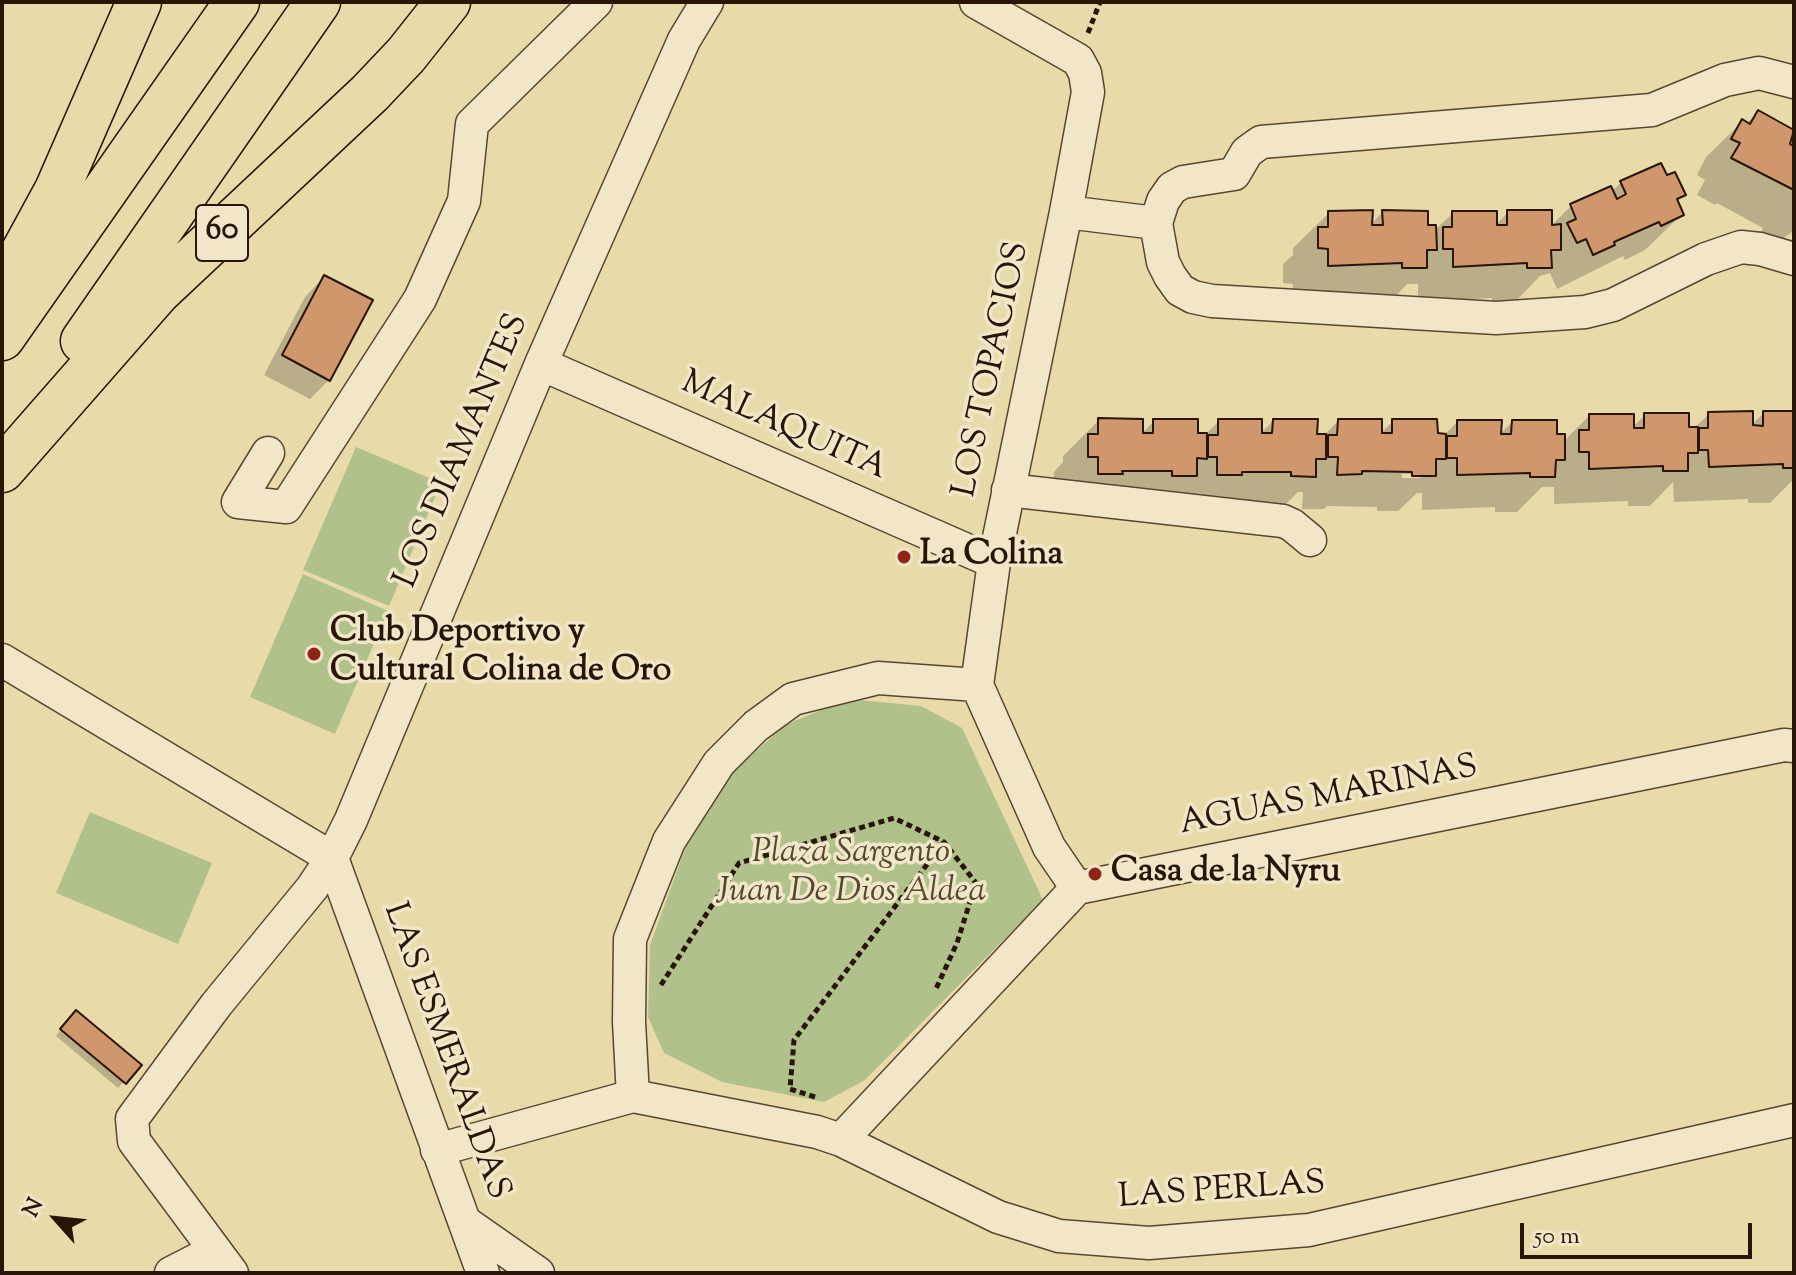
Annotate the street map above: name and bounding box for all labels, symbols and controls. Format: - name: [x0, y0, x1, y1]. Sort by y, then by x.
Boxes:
- road number: 60: [196, 205, 248, 261]
- street label: LOS TOPACIOS: [947, 239, 1041, 501]
- street label: LOS DIAMANTES: [388, 309, 540, 595]
- street label: MALAQUITA: [674, 364, 892, 492]
- place label: La Colina: [920, 537, 1063, 577]
- marker: La Colina: [895, 548, 913, 566]
- place label: Club Deportivo y Cultural Colina de Oro: [330, 614, 671, 694]
- marker: Club Deportivo y Cultural Colina de Oro: [305, 645, 323, 663]
- street label: AGUAS MARINAS: [1177, 749, 1481, 847]
- park label: Plaza Sargento Juan De Dios Aldea: [716, 835, 986, 914]
- place label: Casa de la Nyru: [1111, 854, 1340, 894]
- marker: Casa de la Nyru: [1086, 865, 1104, 883]
- street label: LAS ESMERALDAS: [371, 898, 517, 1206]
- street label: LAS PERLAS: [1117, 1165, 1327, 1221]
- north arrow: [16, 1179, 96, 1259]
- text: N: [16, 1193, 53, 1223]
- scale bar: [1524, 1207, 1756, 1257]
- text: 50 m: [1534, 1220, 1580, 1254]

